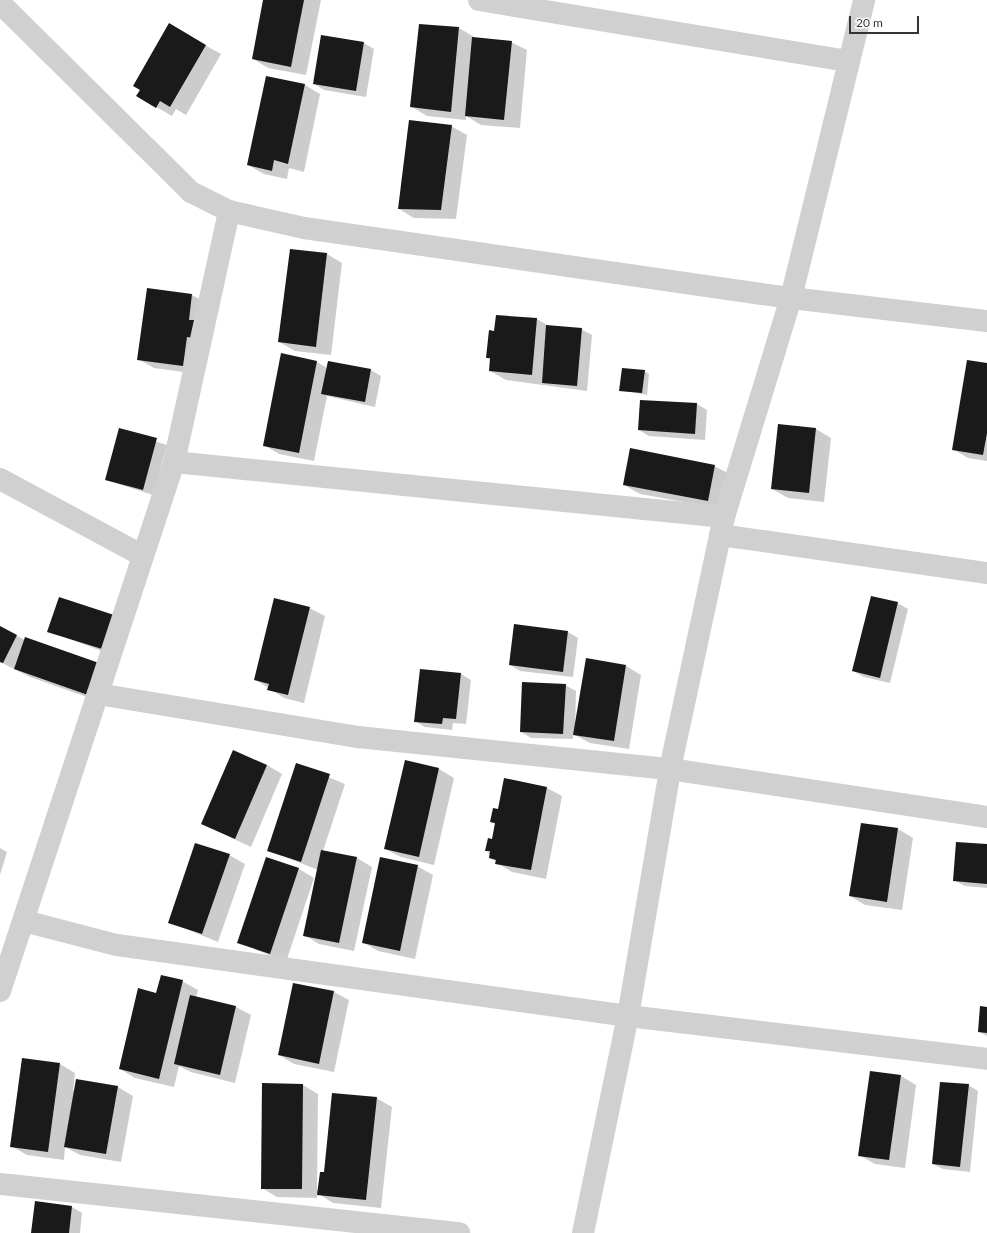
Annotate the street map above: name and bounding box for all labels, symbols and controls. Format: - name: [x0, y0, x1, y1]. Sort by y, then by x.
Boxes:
- scale bar: [851, 8, 921, 34]
- text: 20 m: [856, 15, 883, 30]

